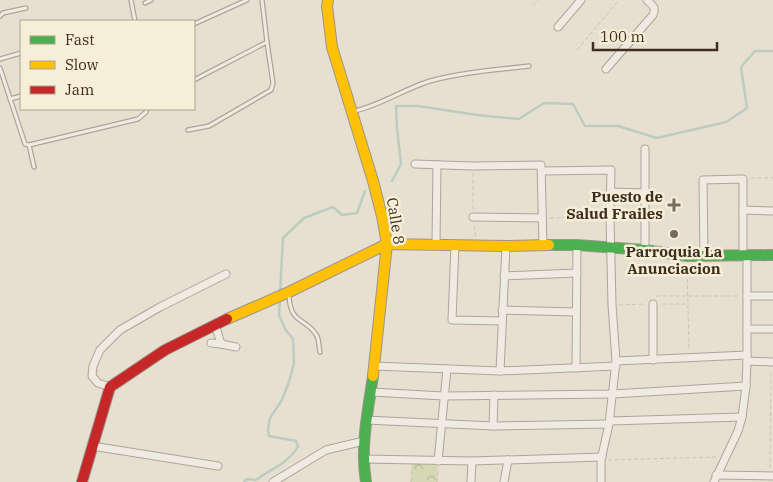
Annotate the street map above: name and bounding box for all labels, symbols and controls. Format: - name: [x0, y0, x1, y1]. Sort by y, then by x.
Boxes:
- legend: [20, 20, 195, 110]
- scale bar: [593, 20, 717, 52]
- text: 100 m: [600, 27, 645, 46]
- text: Fast: [65, 30, 95, 49]
- text: Slow: [65, 55, 99, 74]
- text: Jam: [65, 80, 94, 99]
- place label: Puesto de Salud Frailes: [566, 187, 663, 223]
- street label: Calle 8: [383, 196, 409, 246]
- marker: Puesto de Salud Frailes: [667, 198, 681, 212]
- marker: Parroquia La Anunciacion: [668, 228, 680, 240]
- place label: Parroquia La Anunciacion: [626, 242, 723, 278]

